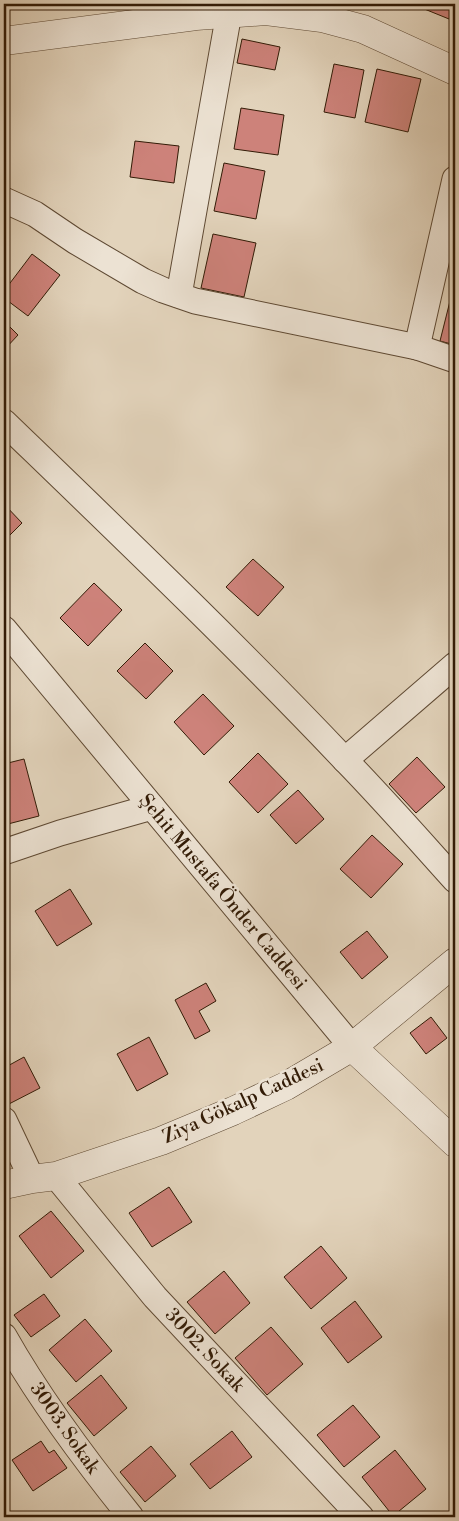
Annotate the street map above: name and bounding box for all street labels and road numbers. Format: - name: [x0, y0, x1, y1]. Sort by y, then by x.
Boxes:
- street label: Şehit Mustafa Önder Caddesi: [134, 788, 313, 995]
- street label: Ziya Gökalp Caddesi: [159, 1053, 327, 1149]
- street label: 3002. Sokak: [160, 1303, 251, 1398]
- street label: 3003. Sokak: [25, 1378, 106, 1479]

